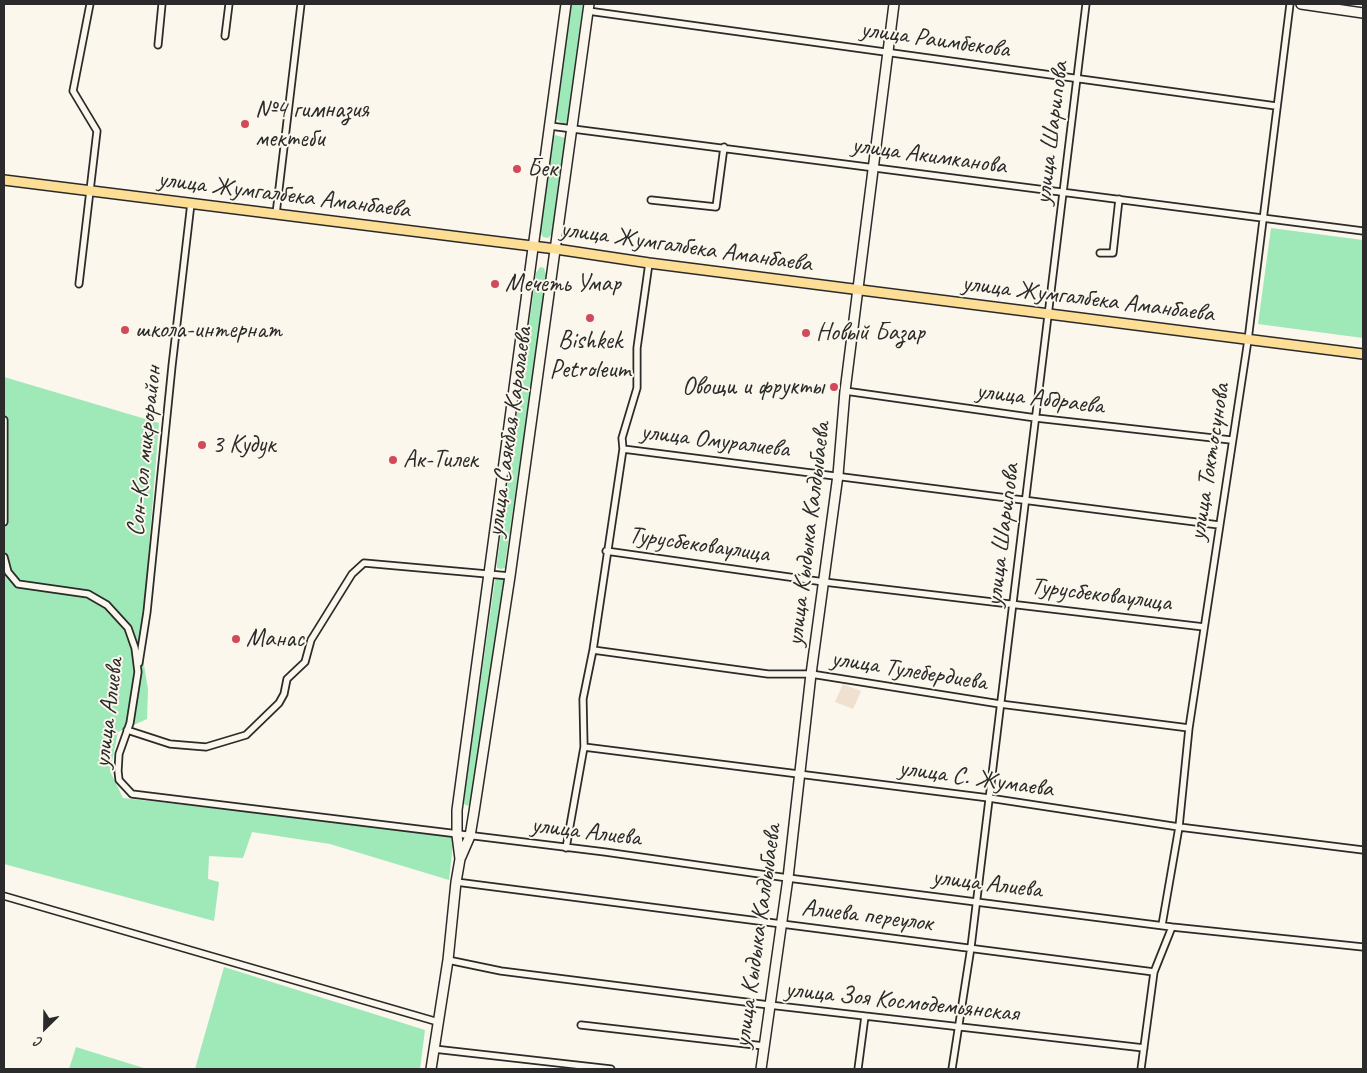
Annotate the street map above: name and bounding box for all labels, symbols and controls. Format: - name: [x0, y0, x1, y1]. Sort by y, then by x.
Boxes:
- street label: улица Раимбекова: [859, 15, 1011, 65]
- street label: улица Шарипова: [1028, 60, 1076, 206]
- place label: №4 гимназия мектеби: [255, 95, 369, 154]
- marker: №4 гимназия мектеби: [239, 118, 251, 130]
- street label: улица Акимканова: [850, 130, 1008, 182]
- place label: Бек: [527, 154, 557, 184]
- marker: Бек: [511, 163, 523, 175]
- street label: улица Жумгалбека Аманбаева: [156, 165, 412, 225]
- street label: улица Жумгалбека Аманбаева: [558, 214, 814, 280]
- place label: Мечеть Умар: [505, 269, 621, 299]
- street label: улица Жумгалбека Аманбаева: [960, 269, 1216, 329]
- marker: Мечеть Умар: [489, 278, 501, 290]
- marker: Bishkek Petroleum: [584, 312, 596, 324]
- place label: школа-интернат: [135, 315, 282, 345]
- place label: Новый Базар: [816, 318, 925, 348]
- marker: школа-интернат: [119, 324, 131, 336]
- street label: улица Саякбая Каралаева: [480, 325, 540, 539]
- place label: Bishkek Petroleum: [550, 326, 630, 385]
- marker: Новый Базар: [800, 327, 812, 339]
- street label: Сон-Кол микрорайон: [121, 364, 169, 538]
- place label: Овощи и фрукты: [682, 372, 824, 402]
- street label: улица Абдраева: [974, 376, 1106, 422]
- marker: Овощи и фрукты: [828, 381, 840, 393]
- street label: улица Токтосунова: [1183, 381, 1237, 543]
- street label: улица Омуралиева: [639, 417, 791, 465]
- street label: улица Кыдыка Калдыбаева: [780, 420, 838, 648]
- place label: 3 Кудук: [212, 430, 275, 460]
- marker: 3 Кудук: [196, 439, 208, 451]
- place label: Ак-Тилек: [403, 445, 478, 475]
- marker: Ак-Тилек: [387, 454, 399, 466]
- street label: улица Шарипова: [979, 462, 1027, 608]
- street label: Турусбековаулица: [627, 520, 771, 570]
- street label: Турусбековаулица: [1029, 571, 1173, 619]
- place label: Манас: [246, 624, 304, 654]
- marker: Манас: [230, 633, 242, 645]
- street label: улица Тулебердиева: [829, 644, 989, 698]
- street label: улица Алиева: [87, 656, 131, 770]
- street label: улица С. Жумаева: [897, 753, 1055, 805]
- street label: улица Алиева: [529, 810, 643, 854]
- street label: улица Кыдыка Калдыбаева: [727, 822, 789, 1050]
- street label: улица Алиева: [930, 862, 1044, 906]
- street label: Алиева переулок: [800, 893, 934, 939]
- street label: улица Зоя Космодемьянская: [784, 975, 1020, 1029]
- north arrow: [20, 1003, 70, 1053]
- text: С: [32, 1033, 45, 1051]

